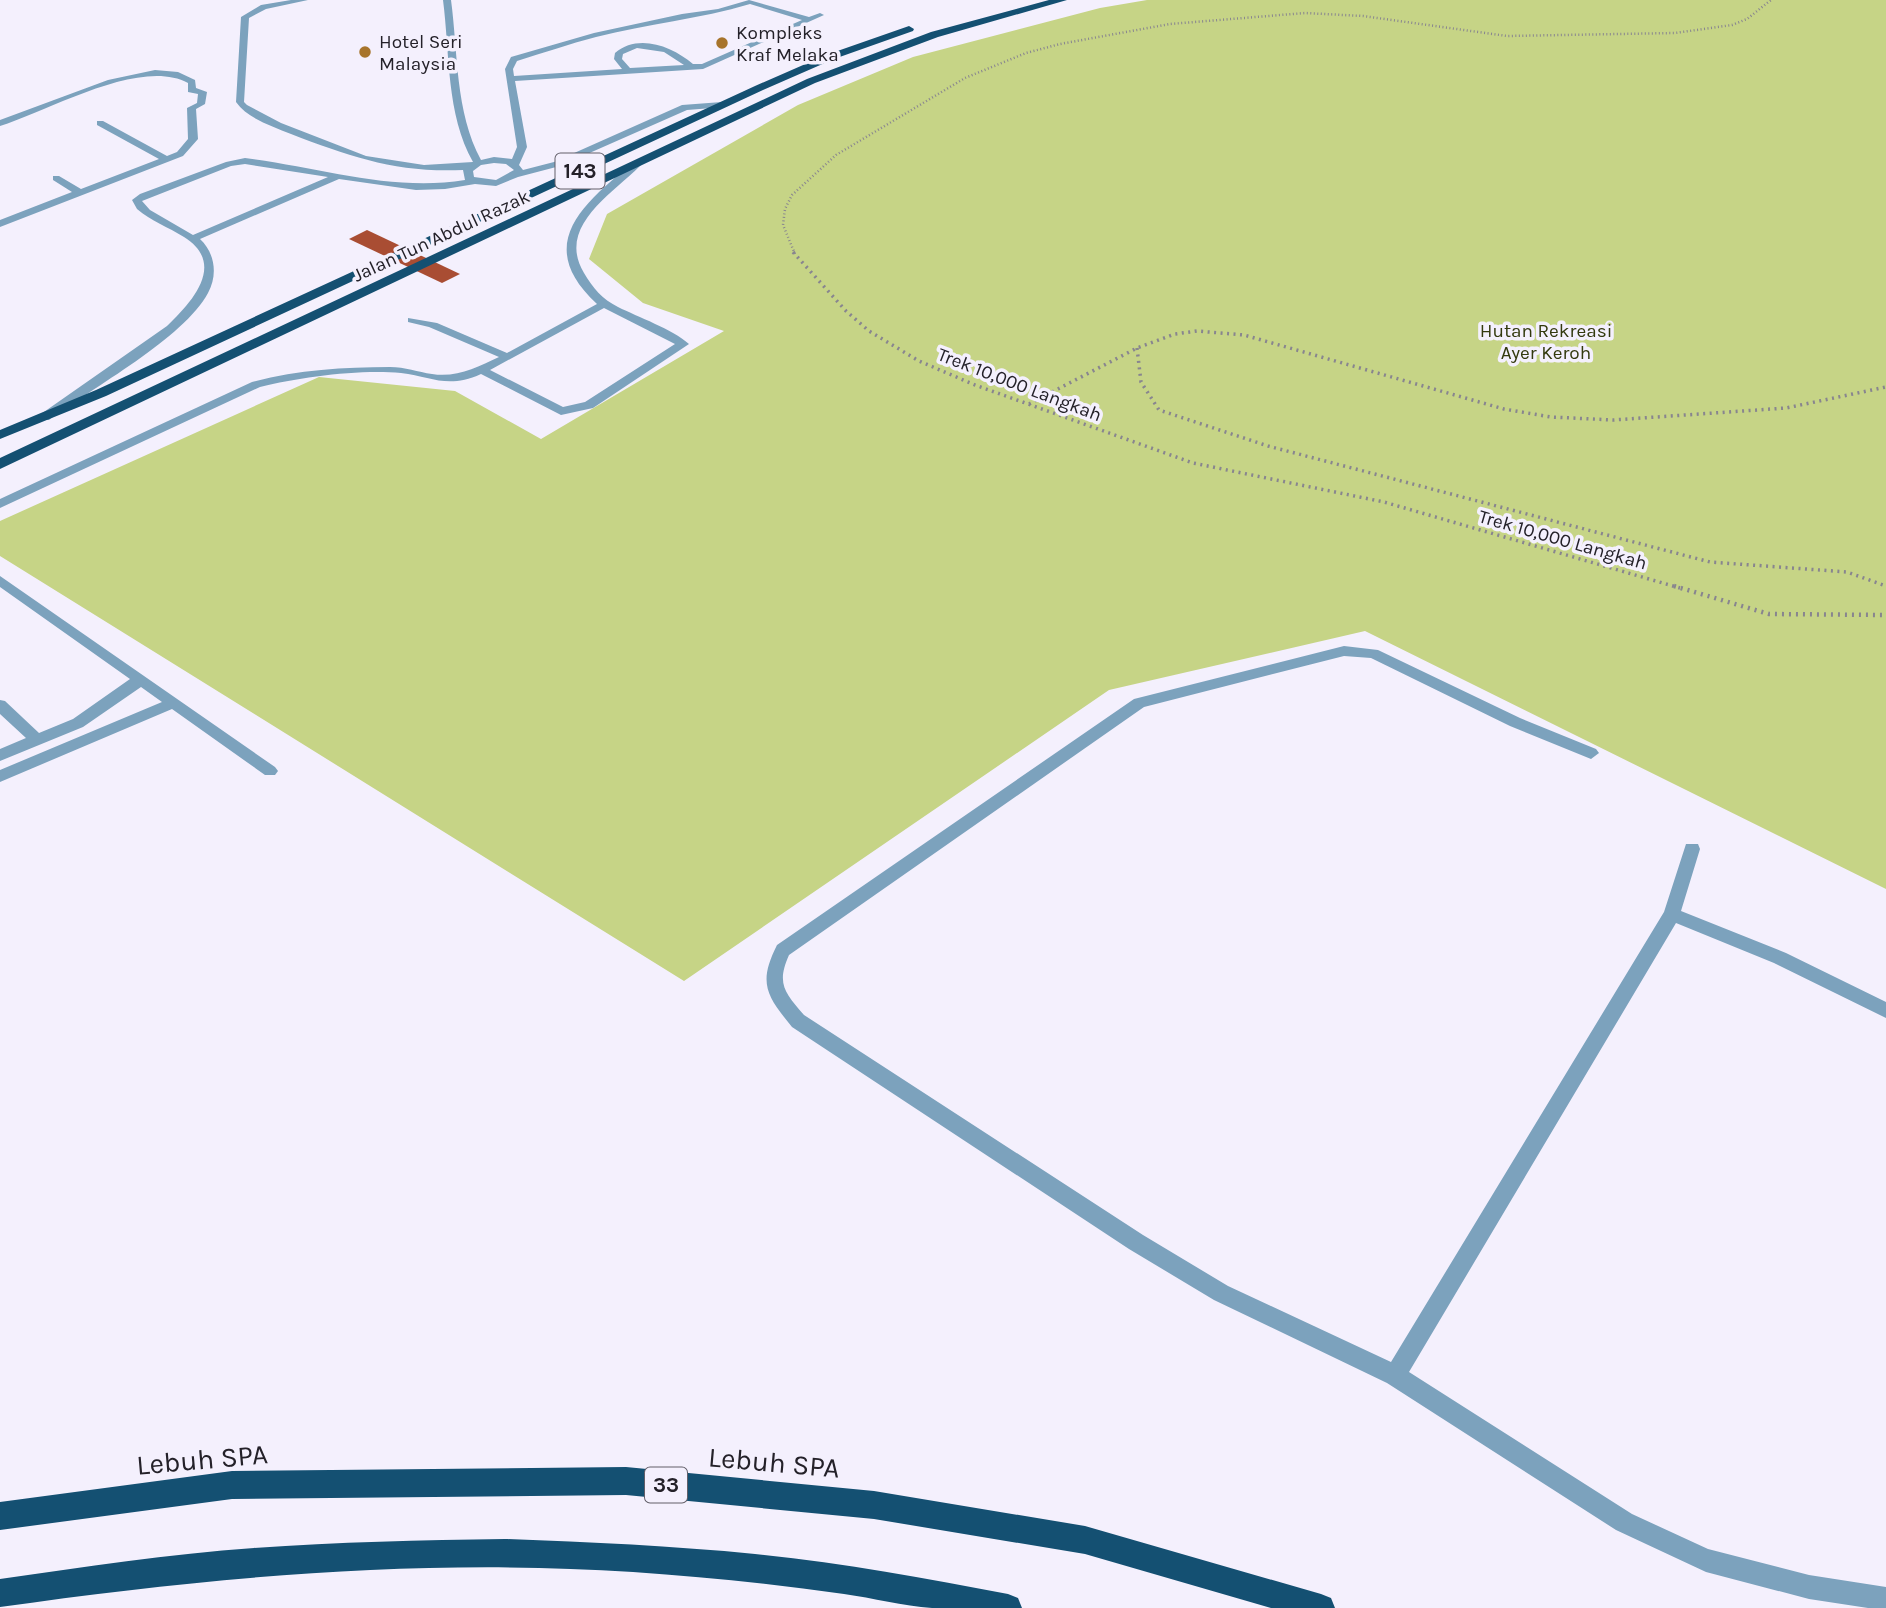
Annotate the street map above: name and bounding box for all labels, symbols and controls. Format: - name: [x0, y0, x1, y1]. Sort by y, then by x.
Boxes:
- place label: Kompleks Kraf Melaka: [736, 22, 839, 66]
- place label: Hotel Seri Malaysia: [379, 31, 463, 75]
- marker: Kompleks Kraf Melaka: [714, 35, 730, 51]
- marker: Hotel Seri Malaysia: [357, 44, 373, 60]
- road number: 143: [556, 154, 604, 188]
- street label: Jalan Tun Abdul Razak: [349, 185, 534, 287]
- park label: Hutan Rekreasi Ayer Keroh: [1480, 320, 1612, 364]
- street label: Trek 10,000 Langkah: [934, 343, 1105, 426]
- street label: Trek 10,000 Langkah: [1476, 505, 1649, 575]
- street label: Lebuh SPA: [135, 1437, 269, 1482]
- street label: Lebuh SPA: [707, 1440, 841, 1485]
- road number: 33: [645, 1468, 687, 1502]

